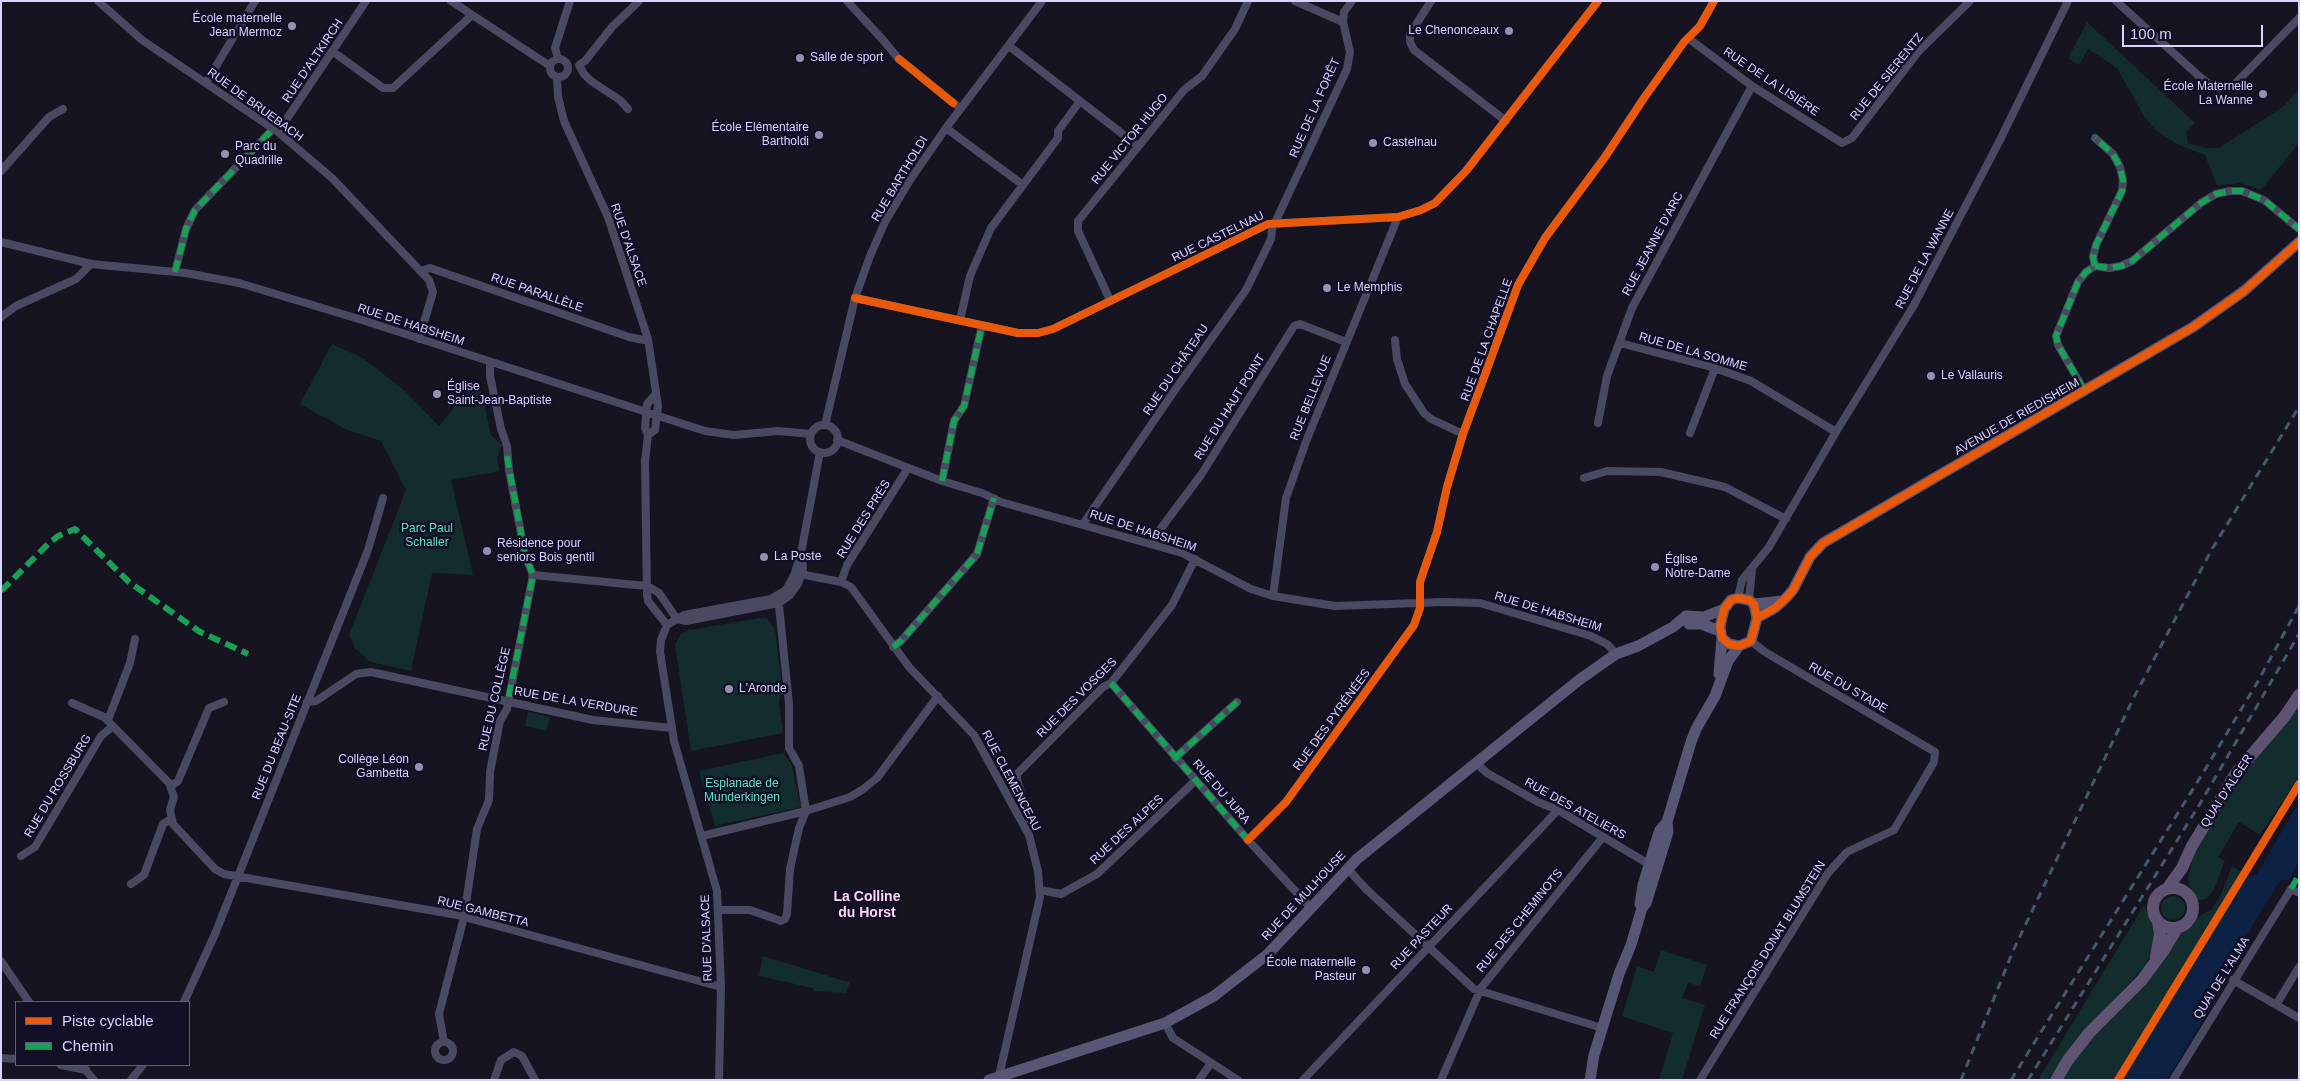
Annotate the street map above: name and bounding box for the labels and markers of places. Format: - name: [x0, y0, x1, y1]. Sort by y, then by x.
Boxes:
- place label: École maternelle Jean Mermoz: [193, 12, 282, 40]
- marker: École maternelle Jean Mermoz: [286, 20, 298, 32]
- place label: Le Chenonceaux: [1408, 24, 1499, 38]
- marker: Le Chenonceaux: [1503, 25, 1515, 37]
- place label: Salle de sport: [810, 51, 883, 65]
- marker: Salle de sport: [794, 52, 806, 64]
- place label: École Maternelle La Wanne: [2164, 80, 2253, 108]
- marker: École Maternelle La Wanne: [2257, 88, 2269, 100]
- place label: École Elémentaire Bartholdi: [712, 121, 809, 149]
- marker: École Elémentaire Bartholdi: [813, 129, 825, 141]
- place label: Castelnau: [1383, 136, 1437, 150]
- marker: Castelnau: [1367, 137, 1379, 149]
- place label: Parc du Quadrille: [235, 140, 283, 168]
- marker: Parc du Quadrille: [219, 148, 231, 160]
- place label: Le Memphis: [1337, 281, 1402, 295]
- marker: Le Memphis: [1321, 282, 1333, 294]
- place label: Le Vallauris: [1941, 369, 2003, 383]
- marker: Le Vallauris: [1925, 370, 1937, 382]
- place label: Église Saint-Jean-Baptiste: [447, 380, 552, 408]
- marker: Église Saint-Jean-Baptiste: [431, 388, 443, 400]
- place label: Résidence pour seniors Bois gentil: [497, 537, 594, 565]
- marker: Résidence pour seniors Bois gentil: [481, 545, 493, 557]
- place label: La Poste: [774, 550, 821, 564]
- marker: La Poste: [758, 551, 770, 563]
- place label: Église Notre-Dame: [1665, 553, 1730, 581]
- marker: Église Notre-Dame: [1649, 561, 1661, 573]
- place label: L'Aronde: [739, 682, 787, 696]
- marker: L'Aronde: [723, 683, 735, 695]
- place label: Collège Léon Gambetta: [338, 753, 409, 781]
- marker: Collège Léon Gambetta: [413, 761, 425, 773]
- place label: École maternelle Pasteur: [1267, 956, 1356, 984]
- marker: École maternelle Pasteur: [1360, 964, 1372, 976]

